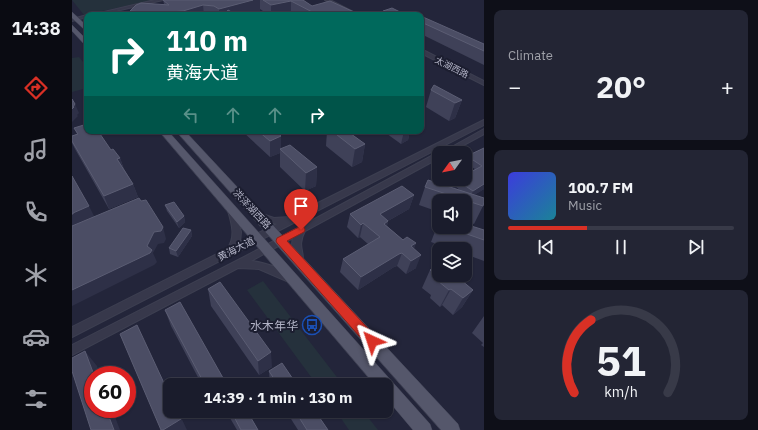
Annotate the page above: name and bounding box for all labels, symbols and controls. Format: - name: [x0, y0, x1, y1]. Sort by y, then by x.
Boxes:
- text: 14:38: [11, 17, 61, 40]
- text: 110 m: [166, 22, 248, 59]
- icon: right: [100, 28, 152, 80]
- text: Climate: [508, 47, 553, 64]
- street label: 太湖西路: [433, 54, 471, 80]
- text: 黄海大道: [166, 61, 238, 84]
- text: 20°: [596, 67, 646, 106]
- text: −: [508, 72, 521, 101]
- text: +: [721, 72, 734, 101]
- icon: directions: [22, 74, 50, 102]
- icon: left: [180, 104, 202, 126]
- icon: ahead: [222, 104, 244, 126]
- icon: ahead: [264, 104, 286, 126]
- icon: right: [306, 104, 328, 126]
- icon: music: [22, 136, 50, 164]
- north arrow: [432, 146, 472, 186]
- map controls: [432, 146, 472, 282]
- text: 100.7 FM: [568, 178, 633, 197]
- street label: 洪泽湖西路: [230, 186, 274, 232]
- pin: [284, 189, 318, 230]
- button: sound: [432, 194, 472, 234]
- icon: arrive: [290, 195, 312, 217]
- text: Music: [568, 197, 602, 214]
- icon: phone: [22, 198, 50, 226]
- street label: 黄海大道: [215, 234, 257, 264]
- icon: previous: [535, 236, 557, 258]
- icon: pause: [610, 236, 632, 258]
- icon: next: [685, 236, 707, 258]
- button: layers: [432, 242, 472, 282]
- icon: climate: [22, 261, 50, 289]
- bus stop icon: 水木年华: [301, 314, 323, 336]
- place label: 水木年华: [250, 318, 298, 333]
- position arrow: [351, 320, 393, 362]
- icon: car: [22, 323, 50, 351]
- text: 51: [596, 333, 646, 387]
- speed limit sign: 60: [84, 366, 136, 418]
- text: km/h: [604, 382, 638, 401]
- icon: filters: [22, 385, 50, 413]
- text: 14:39 · 1 min · 130 m: [204, 388, 352, 407]

